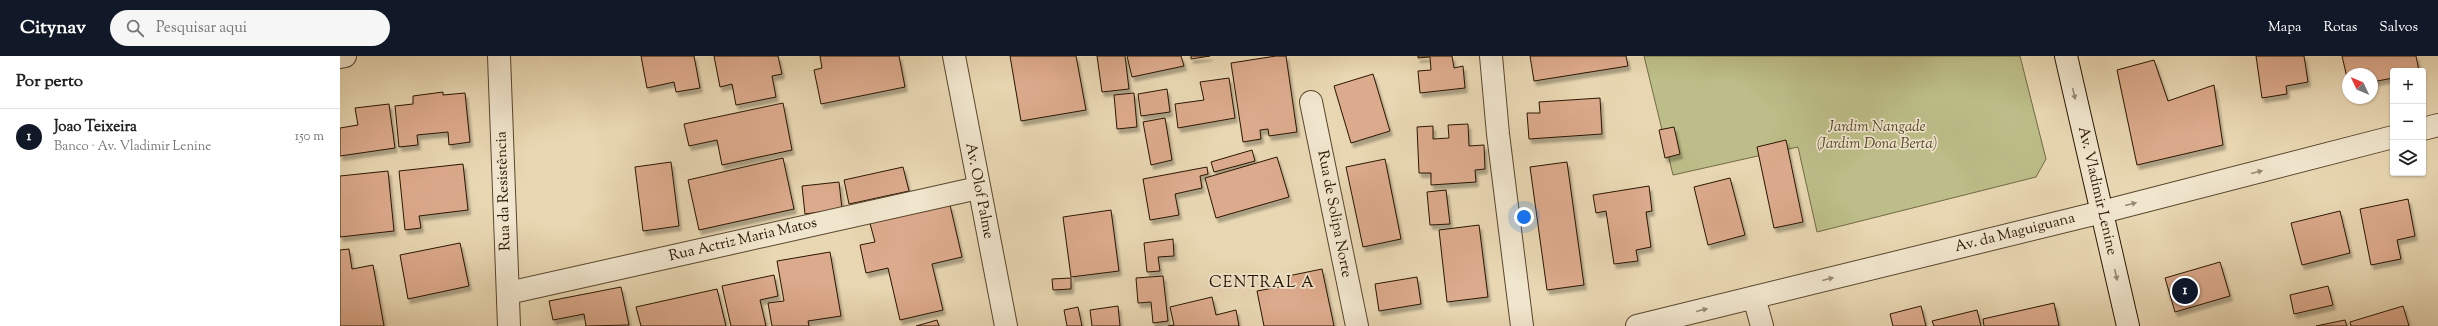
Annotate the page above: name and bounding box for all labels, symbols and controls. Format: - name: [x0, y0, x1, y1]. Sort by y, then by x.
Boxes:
- search box: [110, 10, 390, 46]
- text: Citynav: [20, 15, 86, 42]
- icon: search: [124, 17, 146, 39]
- text: Pesquisar aqui: [156, 18, 247, 39]
- text: Mapa: [2268, 18, 2301, 38]
- text: Rotas: [2323, 18, 2357, 38]
- text: Salvos: [2379, 18, 2418, 38]
- north arrow: [2342, 68, 2378, 104]
- map controls: [2390, 68, 2426, 176]
- button: +: [2390, 68, 2426, 104]
- text: Por perto: [16, 70, 83, 94]
- one-way arrow: [2072, 88, 2078, 100]
- button: −: [2390, 104, 2426, 140]
- text: Joao Teixeira: [54, 117, 137, 138]
- park label: Jardim Nangade (Jardim Dona Berta): [1817, 117, 1937, 155]
- street label: Av. Vladimir Lenine: [2072, 125, 2122, 257]
- text: 1: [27, 128, 31, 146]
- text: 150 m: [295, 128, 324, 146]
- street label: Rua da Resistência: [491, 131, 517, 251]
- text: Banco · Av. Vladimir Lenine: [54, 138, 211, 156]
- button: layers: [2390, 140, 2426, 176]
- street label: Av. Olof Palme: [959, 141, 999, 241]
- street label: Rua de Solipa Norte: [1311, 149, 1357, 279]
- one-way arrow: [2251, 169, 2263, 175]
- one-way arrow: [2125, 201, 2137, 207]
- your location: [1514, 207, 1534, 227]
- street label: Av. da Maguiguana: [1953, 208, 2077, 258]
- street label: Rua Actriz Maria Matos: [667, 213, 819, 267]
- one-way arrow: [2114, 269, 2120, 281]
- district label: CENTRAL A: [1209, 272, 1315, 295]
- one-way arrow: [1822, 276, 1834, 282]
- pin: 1: [2172, 276, 2198, 306]
- one-way arrow: [1696, 307, 1708, 313]

